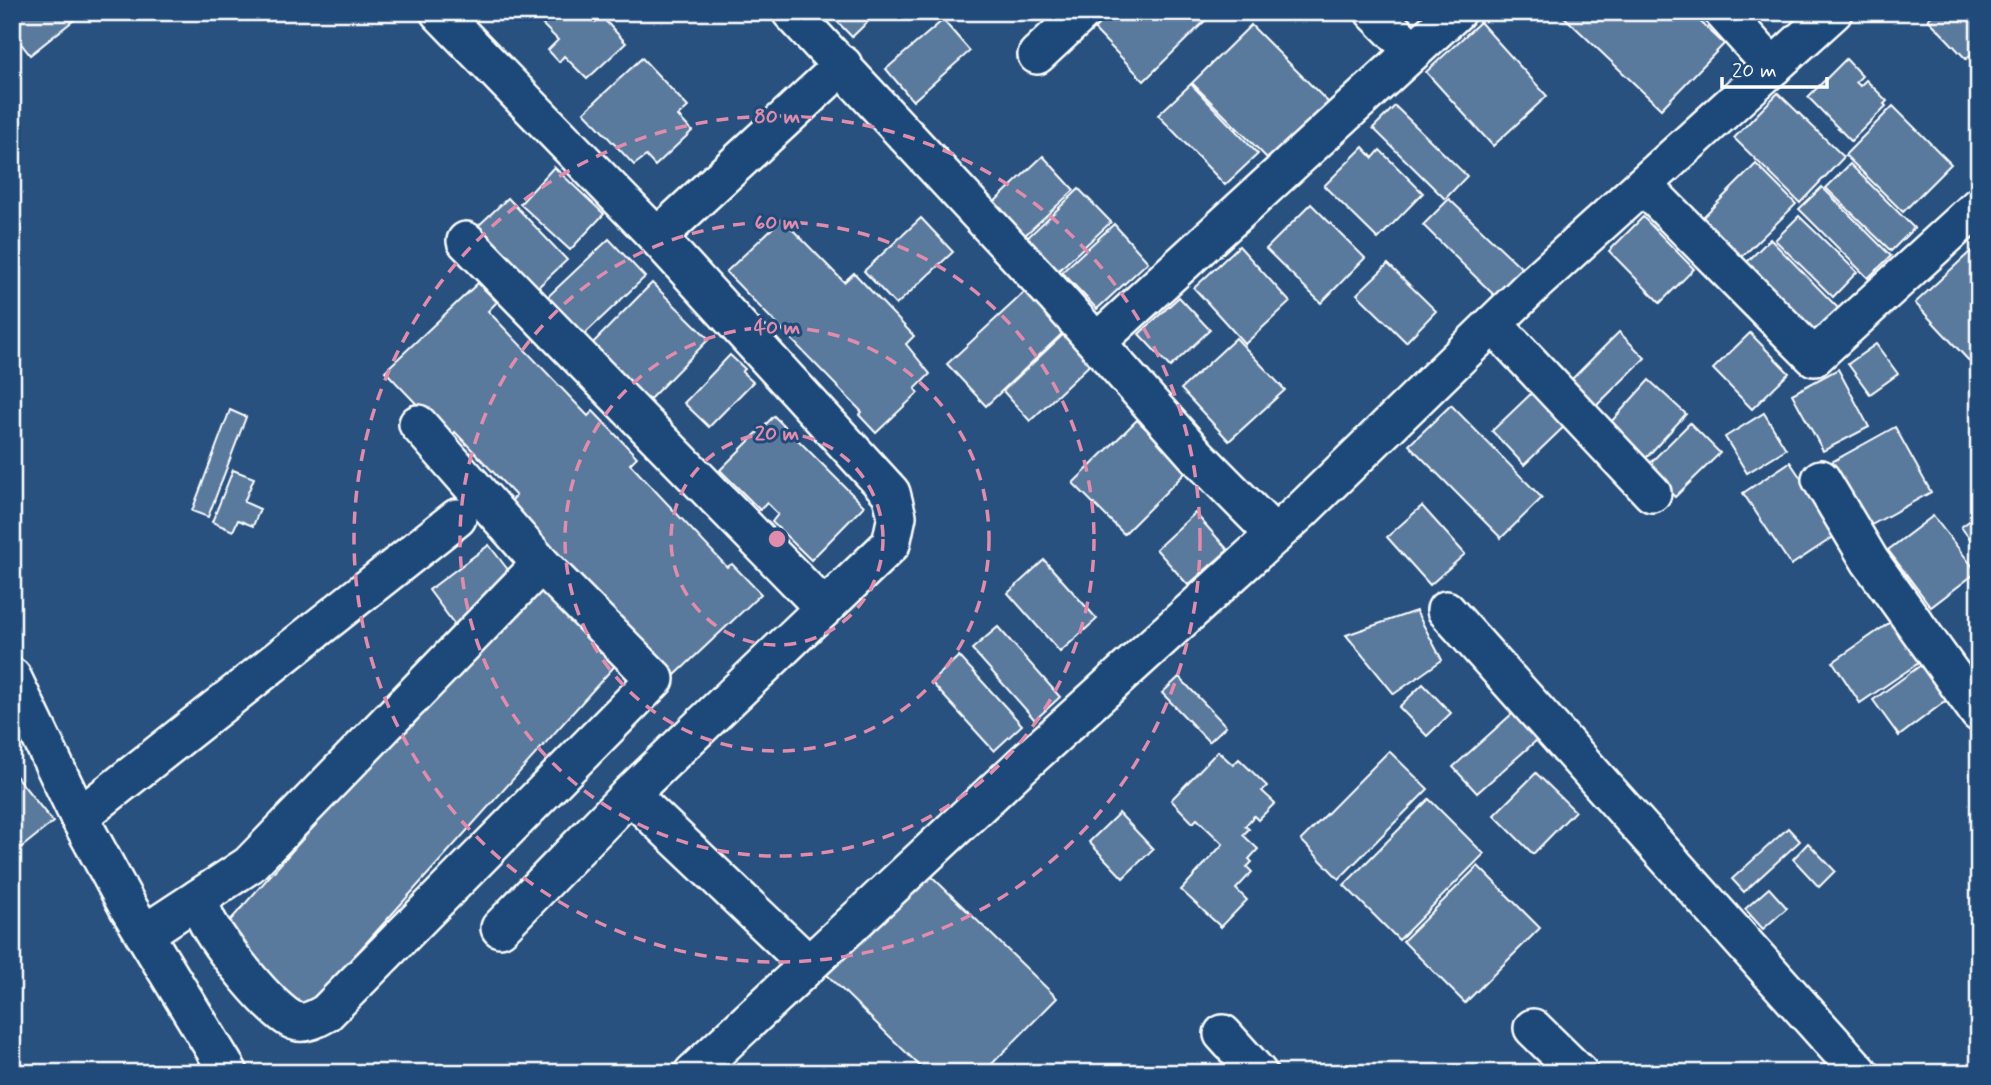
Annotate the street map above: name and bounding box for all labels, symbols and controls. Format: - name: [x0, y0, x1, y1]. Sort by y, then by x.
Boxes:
- scale bar: [1722, 46, 1826, 90]
- text: 20 m: [1732, 57, 1777, 85]
- text: 80 m: [754, 103, 800, 131]
- text: 60 m: [754, 209, 800, 237]
- text: 40 m: [754, 314, 801, 342]
- text: 20 m: [755, 420, 800, 448]
- centre of rings: [765, 527, 789, 551]

